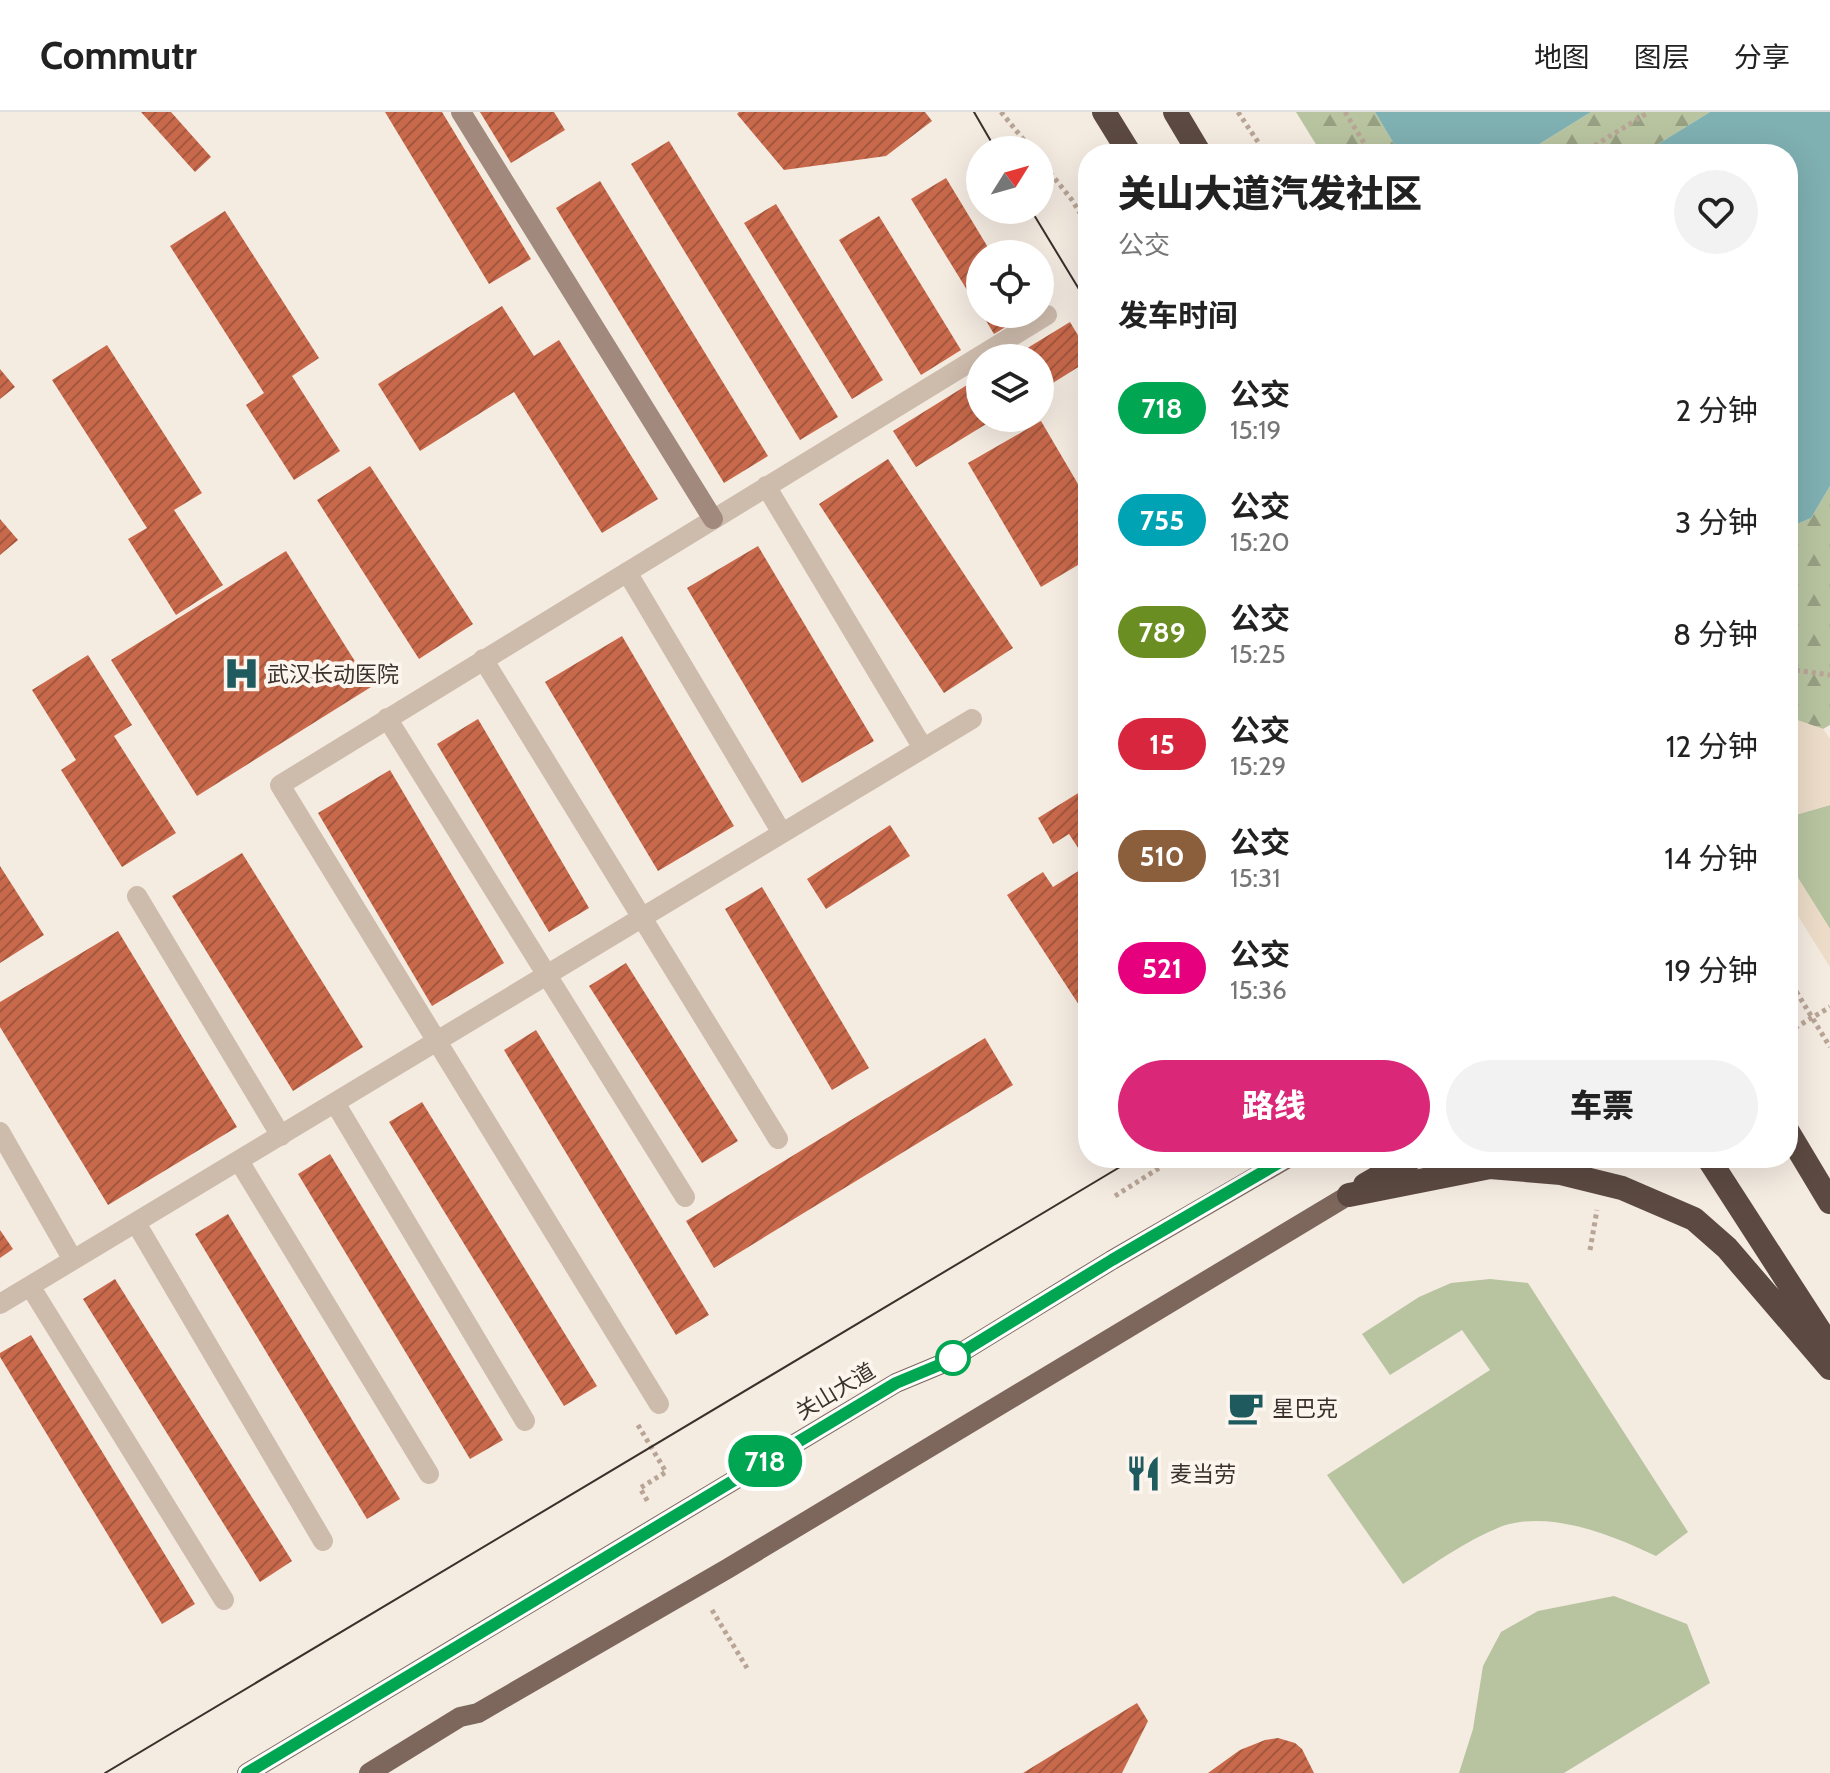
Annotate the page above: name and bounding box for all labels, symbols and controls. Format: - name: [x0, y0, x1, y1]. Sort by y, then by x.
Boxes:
- text: Commutr: [40, 32, 197, 79]
- text: 地图: [1534, 40, 1590, 74]
- text: 图层: [1634, 40, 1690, 74]
- text: 分享: [1734, 40, 1790, 74]
- north arrow: [966, 136, 1054, 224]
- map controls: [966, 136, 1054, 432]
- text: 关山大道汽发社区: [1118, 170, 1422, 217]
- button: heart: [1674, 170, 1758, 254]
- text: 公交: [1118, 229, 1170, 261]
- button: locate: [966, 240, 1054, 328]
- text: 发车时间: [1118, 297, 1238, 334]
- button: layers: [966, 344, 1054, 432]
- text: 公交: [1230, 376, 1290, 413]
- text: 718: [1141, 391, 1183, 425]
- text: 2 分钟: [1676, 392, 1758, 429]
- text: 15:19: [1230, 414, 1281, 446]
- text: 公交: [1230, 488, 1290, 525]
- text: 755: [1140, 503, 1184, 537]
- text: 3 分钟: [1675, 504, 1758, 541]
- text: 15:20: [1230, 526, 1290, 558]
- text: 公交: [1230, 600, 1290, 637]
- text: 789: [1139, 615, 1185, 649]
- text: 8 分钟: [1673, 616, 1758, 653]
- text: 15:25: [1230, 638, 1286, 670]
- hospital icon: 武汉长动医院: [222, 655, 260, 693]
- place label: 武汉长动医院: [267, 661, 399, 688]
- text: 公交: [1230, 712, 1290, 749]
- text: 15: [1149, 727, 1175, 761]
- text: 12 分钟: [1666, 728, 1758, 765]
- text: 15:29: [1230, 750, 1286, 782]
- text: 公交: [1230, 824, 1290, 861]
- text: 510: [1139, 839, 1185, 873]
- text: 14 分钟: [1664, 840, 1758, 877]
- text: 15:31: [1230, 862, 1281, 894]
- text: 公交: [1230, 936, 1290, 973]
- text: 521: [1142, 951, 1182, 985]
- text: 19 分钟: [1664, 952, 1758, 989]
- text: 15:36: [1230, 974, 1287, 1006]
- button: 路线: [1118, 1060, 1430, 1152]
- button: 车票: [1446, 1060, 1758, 1152]
- unlabelled marker: [936, 1341, 970, 1375]
- street label: 关山大道: [791, 1357, 880, 1426]
- cafe icon: 星巴克: [1227, 1389, 1265, 1427]
- place label: 星巴克: [1272, 1395, 1338, 1422]
- line badge: 718: [719, 1435, 811, 1487]
- text: 718: [744, 1444, 786, 1478]
- restaurant icon: 麦当劳: [1125, 1455, 1163, 1493]
- place label: 麦当劳: [1170, 1461, 1236, 1488]

